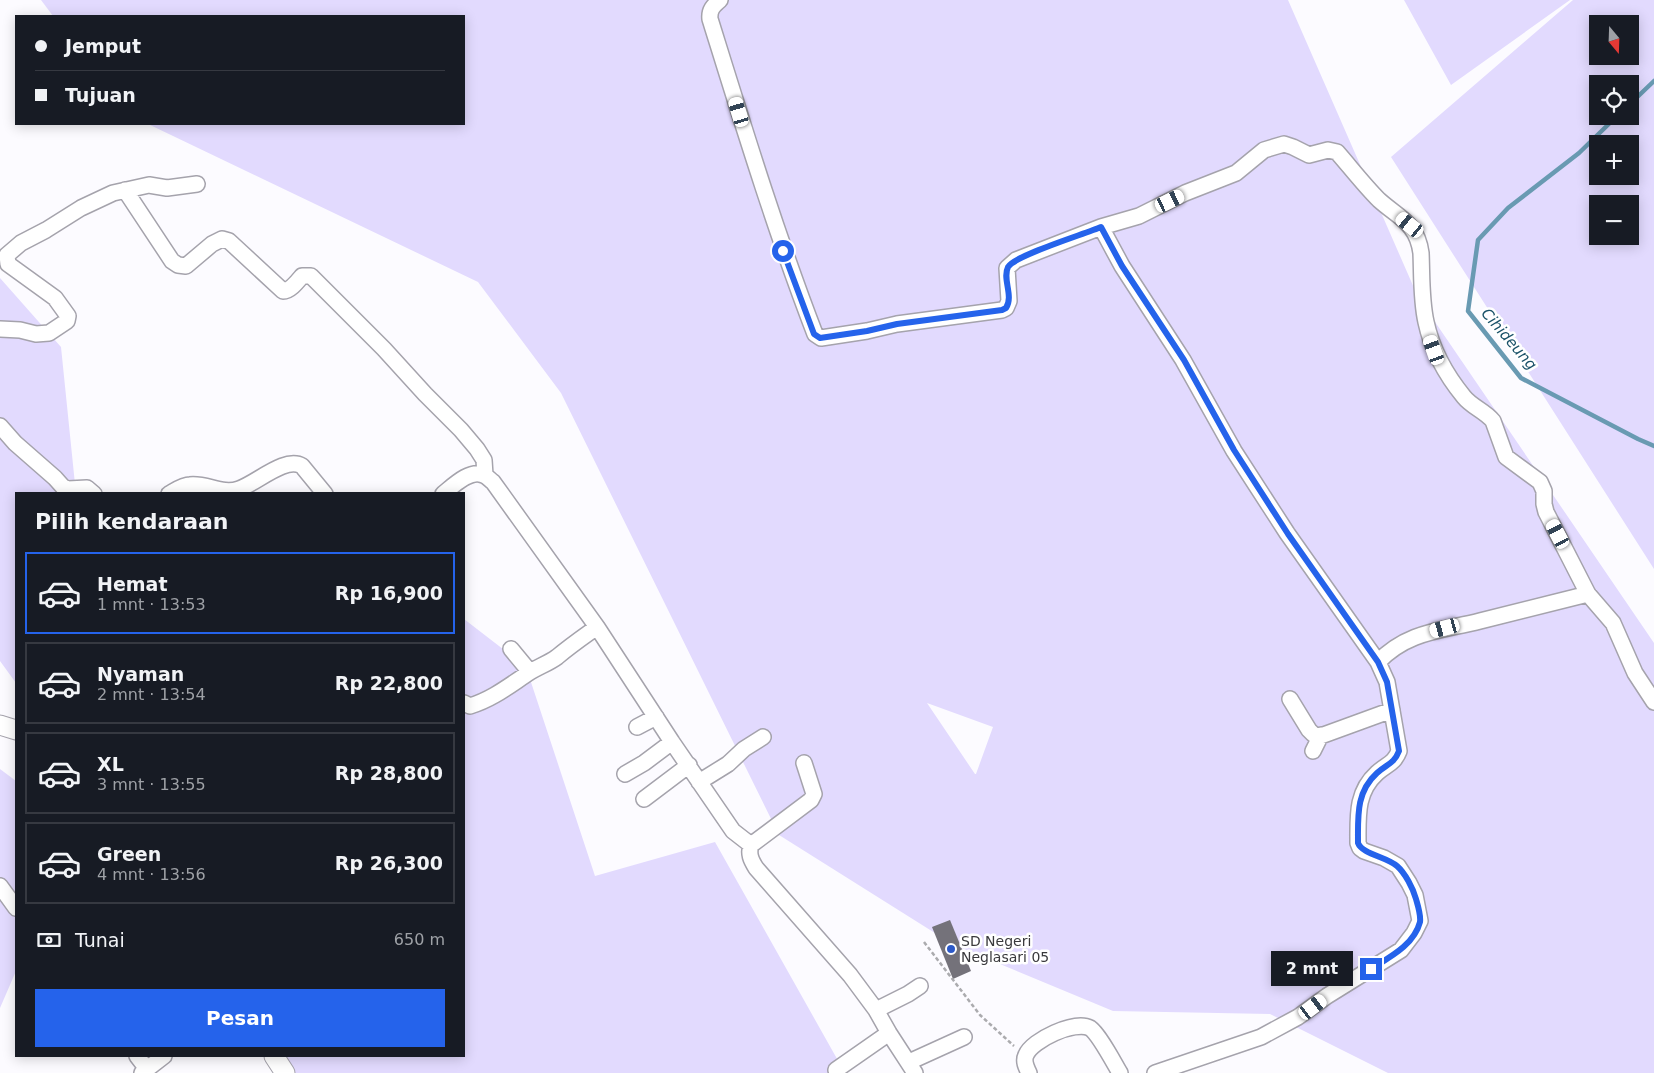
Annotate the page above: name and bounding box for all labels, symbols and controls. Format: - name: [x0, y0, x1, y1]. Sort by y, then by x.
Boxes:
- north arrow: [1589, 15, 1639, 65]
- map controls: [1589, 15, 1639, 245]
- text: Jemput: [65, 35, 141, 57]
- button: locate: [1589, 75, 1639, 125]
- text: Tujuan: [65, 84, 136, 106]
- car: [727, 95, 750, 129]
- button: +: [1589, 135, 1639, 185]
- car: [1153, 188, 1186, 214]
- button: −: [1589, 195, 1639, 245]
- car: [1393, 210, 1426, 240]
- route start: [772, 240, 794, 262]
- water label: Cihideung: [1477, 305, 1541, 373]
- car: [1421, 333, 1446, 367]
- text: Pilih kendaraan: [35, 509, 229, 534]
- car: [1544, 517, 1571, 551]
- icon: car: [37, 571, 82, 616]
- text: Hemat: [97, 573, 168, 595]
- text: Rp 16,900: [335, 582, 443, 604]
- text: 1 mnt · 13:53: [97, 595, 206, 614]
- car: [1428, 617, 1461, 639]
- icon: car: [37, 661, 82, 706]
- text: Nyaman: [97, 663, 184, 685]
- text: Rp 22,800: [335, 672, 443, 694]
- text: 2 mnt · 13:54: [97, 685, 206, 704]
- icon: car: [37, 751, 82, 796]
- text: XL: [97, 753, 124, 775]
- text: Rp 28,800: [335, 762, 443, 784]
- text: 3 mnt · 13:55: [97, 775, 206, 794]
- icon: car: [37, 841, 82, 886]
- text: Green: [97, 843, 161, 865]
- text: Rp 26,300: [335, 852, 443, 874]
- text: 4 mnt · 13:56: [97, 865, 206, 884]
- icon: cash: [35, 926, 63, 954]
- text: Tunai: [75, 929, 125, 951]
- text: 650 m: [394, 930, 445, 949]
- place label: SD Negeri Neglasari 05: [961, 933, 1049, 965]
- marker: SD Negeri Neglasari 05: [945, 943, 957, 955]
- callout: 2 mnt: [1271, 952, 1354, 986]
- route end: [1360, 958, 1382, 980]
- text: 2 mnt: [1286, 959, 1338, 978]
- button: Pesan: [35, 989, 445, 1047]
- car: [1296, 992, 1329, 1022]

